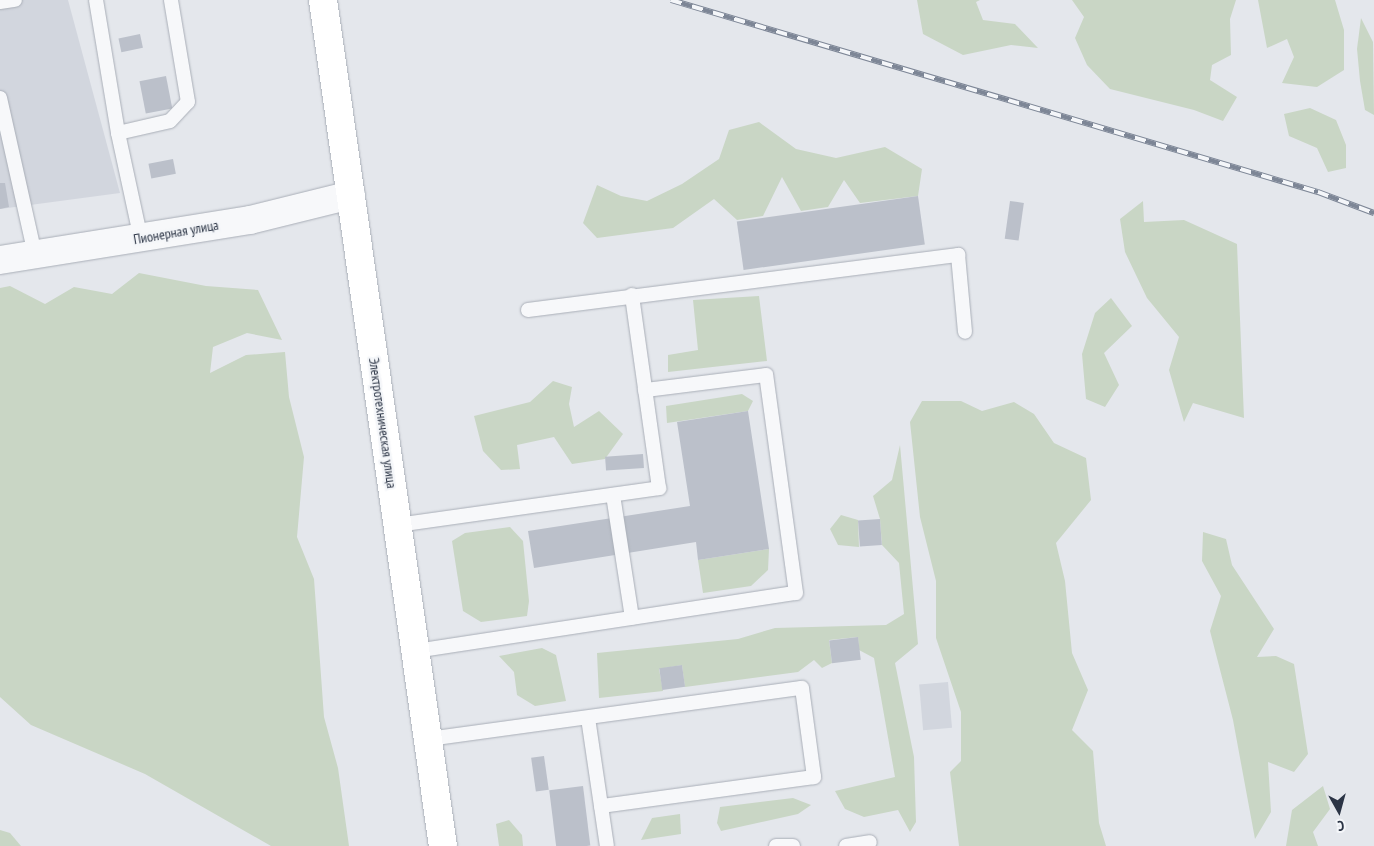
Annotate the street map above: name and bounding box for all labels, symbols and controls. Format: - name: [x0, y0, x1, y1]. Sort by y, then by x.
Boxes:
- street label: Пионерная улица: [132, 216, 220, 248]
- street label: Электротехническая улица: [366, 357, 400, 489]
- north arrow: [1314, 786, 1364, 836]
- text: С: [1337, 817, 1345, 835]

